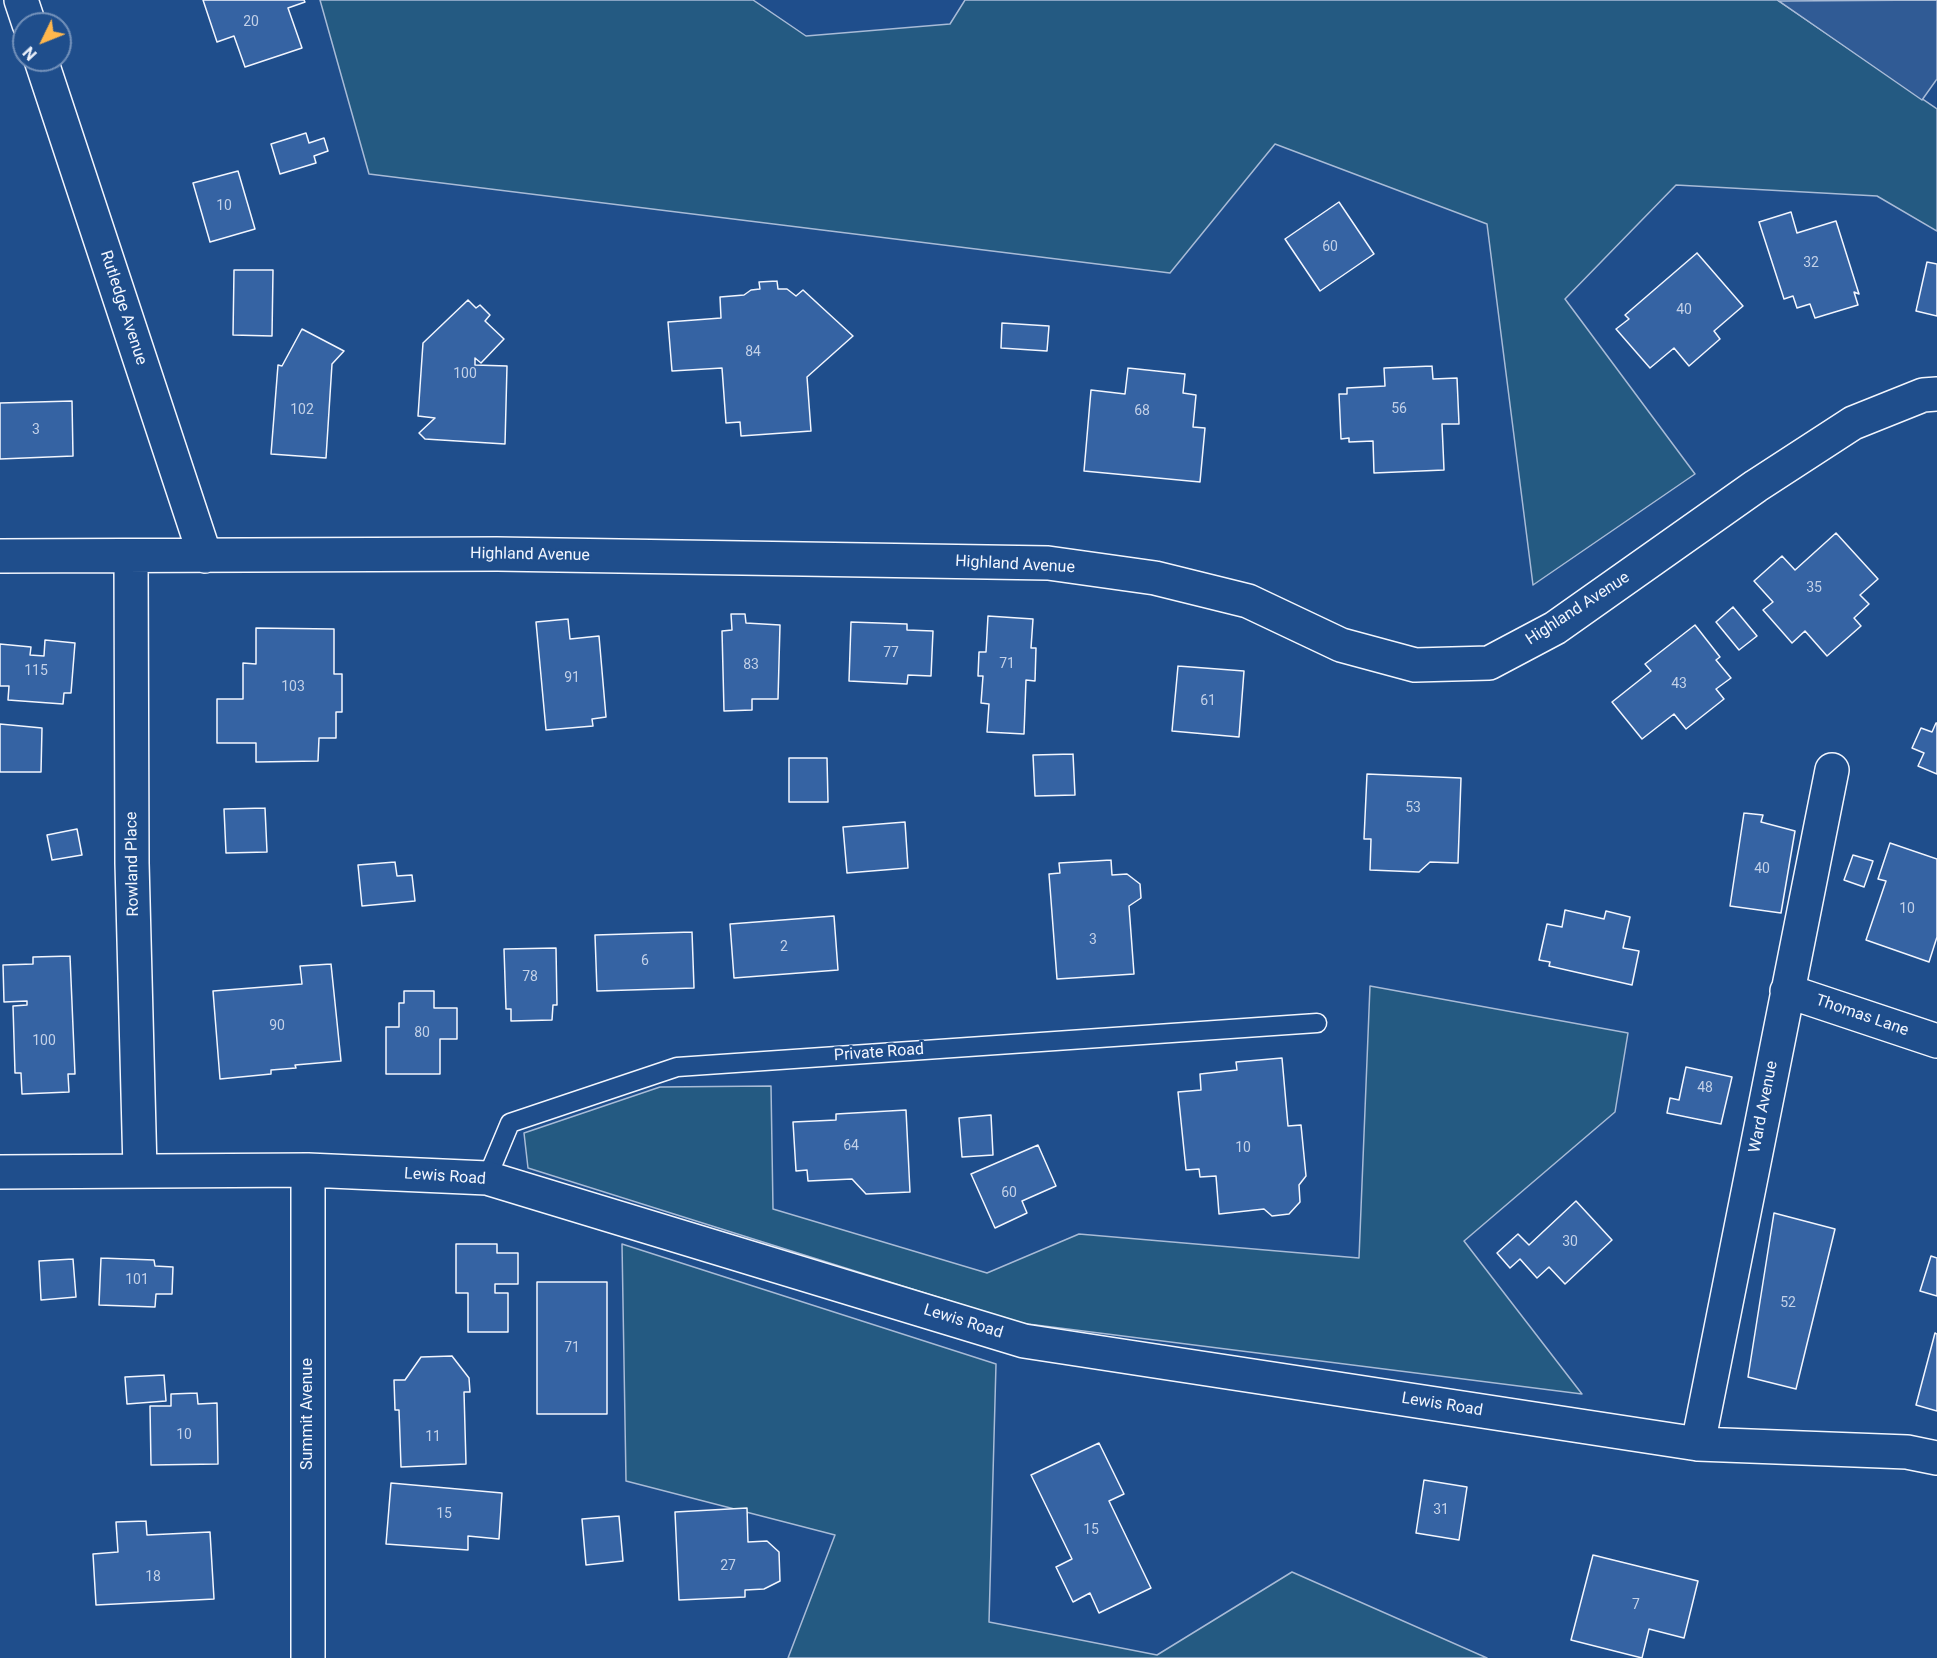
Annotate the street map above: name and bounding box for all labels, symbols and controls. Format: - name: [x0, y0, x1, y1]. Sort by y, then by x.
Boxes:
- north arrow: [12, 12, 72, 72]
- house number: 20: [243, 14, 259, 30]
- text: N: [19, 43, 41, 64]
- house number: 10: [216, 198, 232, 214]
- house number: 60: [1322, 239, 1338, 255]
- street label: Rutledge Avenue: [95, 248, 151, 368]
- house number: 32: [1803, 255, 1819, 271]
- house number: 40: [1676, 302, 1692, 318]
- house number: 84: [745, 344, 761, 360]
- house number: 100: [453, 366, 477, 382]
- house number: 56: [1391, 401, 1407, 417]
- house number: 102: [290, 402, 314, 418]
- house number: 68: [1134, 403, 1150, 419]
- house number: 3: [32, 422, 40, 438]
- street label: Highland Avenue: [470, 544, 590, 566]
- street label: Highland Avenue: [955, 552, 1075, 578]
- street label: Highland Avenue: [1523, 568, 1633, 650]
- house number: 35: [1806, 580, 1822, 596]
- house number: 77: [883, 645, 899, 661]
- house number: 71: [999, 656, 1015, 672]
- house number: 83: [743, 657, 759, 673]
- house number: 115: [24, 663, 48, 679]
- house number: 91: [564, 670, 580, 686]
- house number: 43: [1671, 676, 1687, 692]
- house number: 103: [281, 679, 305, 695]
- house number: 61: [1200, 693, 1216, 709]
- house number: 53: [1405, 800, 1421, 816]
- street label: Rowland Place: [122, 811, 144, 917]
- house number: 40: [1754, 861, 1770, 877]
- house number: 10: [1899, 901, 1915, 917]
- house number: 3: [1089, 932, 1097, 948]
- house number: 2: [780, 939, 788, 955]
- house number: 6: [641, 953, 649, 969]
- house number: 78: [522, 969, 538, 985]
- street label: Thomas Lane: [1813, 991, 1911, 1041]
- house number: 90: [269, 1018, 285, 1034]
- house number: 80: [414, 1025, 430, 1041]
- house number: 100: [32, 1033, 56, 1049]
- street label: Private Road: [833, 1040, 925, 1066]
- street label: Ward Avenue: [1746, 1059, 1782, 1155]
- house number: 48: [1697, 1080, 1713, 1096]
- house number: 64: [843, 1138, 859, 1154]
- house number: 10: [1235, 1140, 1251, 1156]
- street label: Lewis Road: [403, 1165, 487, 1189]
- house number: 60: [1001, 1185, 1017, 1201]
- house number: 30: [1562, 1234, 1578, 1250]
- house number: 101: [125, 1272, 149, 1288]
- house number: 52: [1780, 1295, 1796, 1311]
- street label: Lewis Road: [921, 1301, 1005, 1343]
- house number: 71: [564, 1340, 580, 1356]
- street label: Summit Avenue: [298, 1358, 318, 1470]
- street label: Lewis Road: [1400, 1389, 1484, 1421]
- house number: 10: [176, 1427, 192, 1443]
- house number: 11: [425, 1429, 441, 1445]
- house number: 31: [1433, 1502, 1449, 1518]
- house number: 15: [436, 1506, 452, 1522]
- house number: 15: [1083, 1522, 1099, 1538]
- house number: 27: [720, 1558, 736, 1574]
- house number: 18: [145, 1569, 161, 1585]
- house number: 7: [1632, 1597, 1640, 1613]

